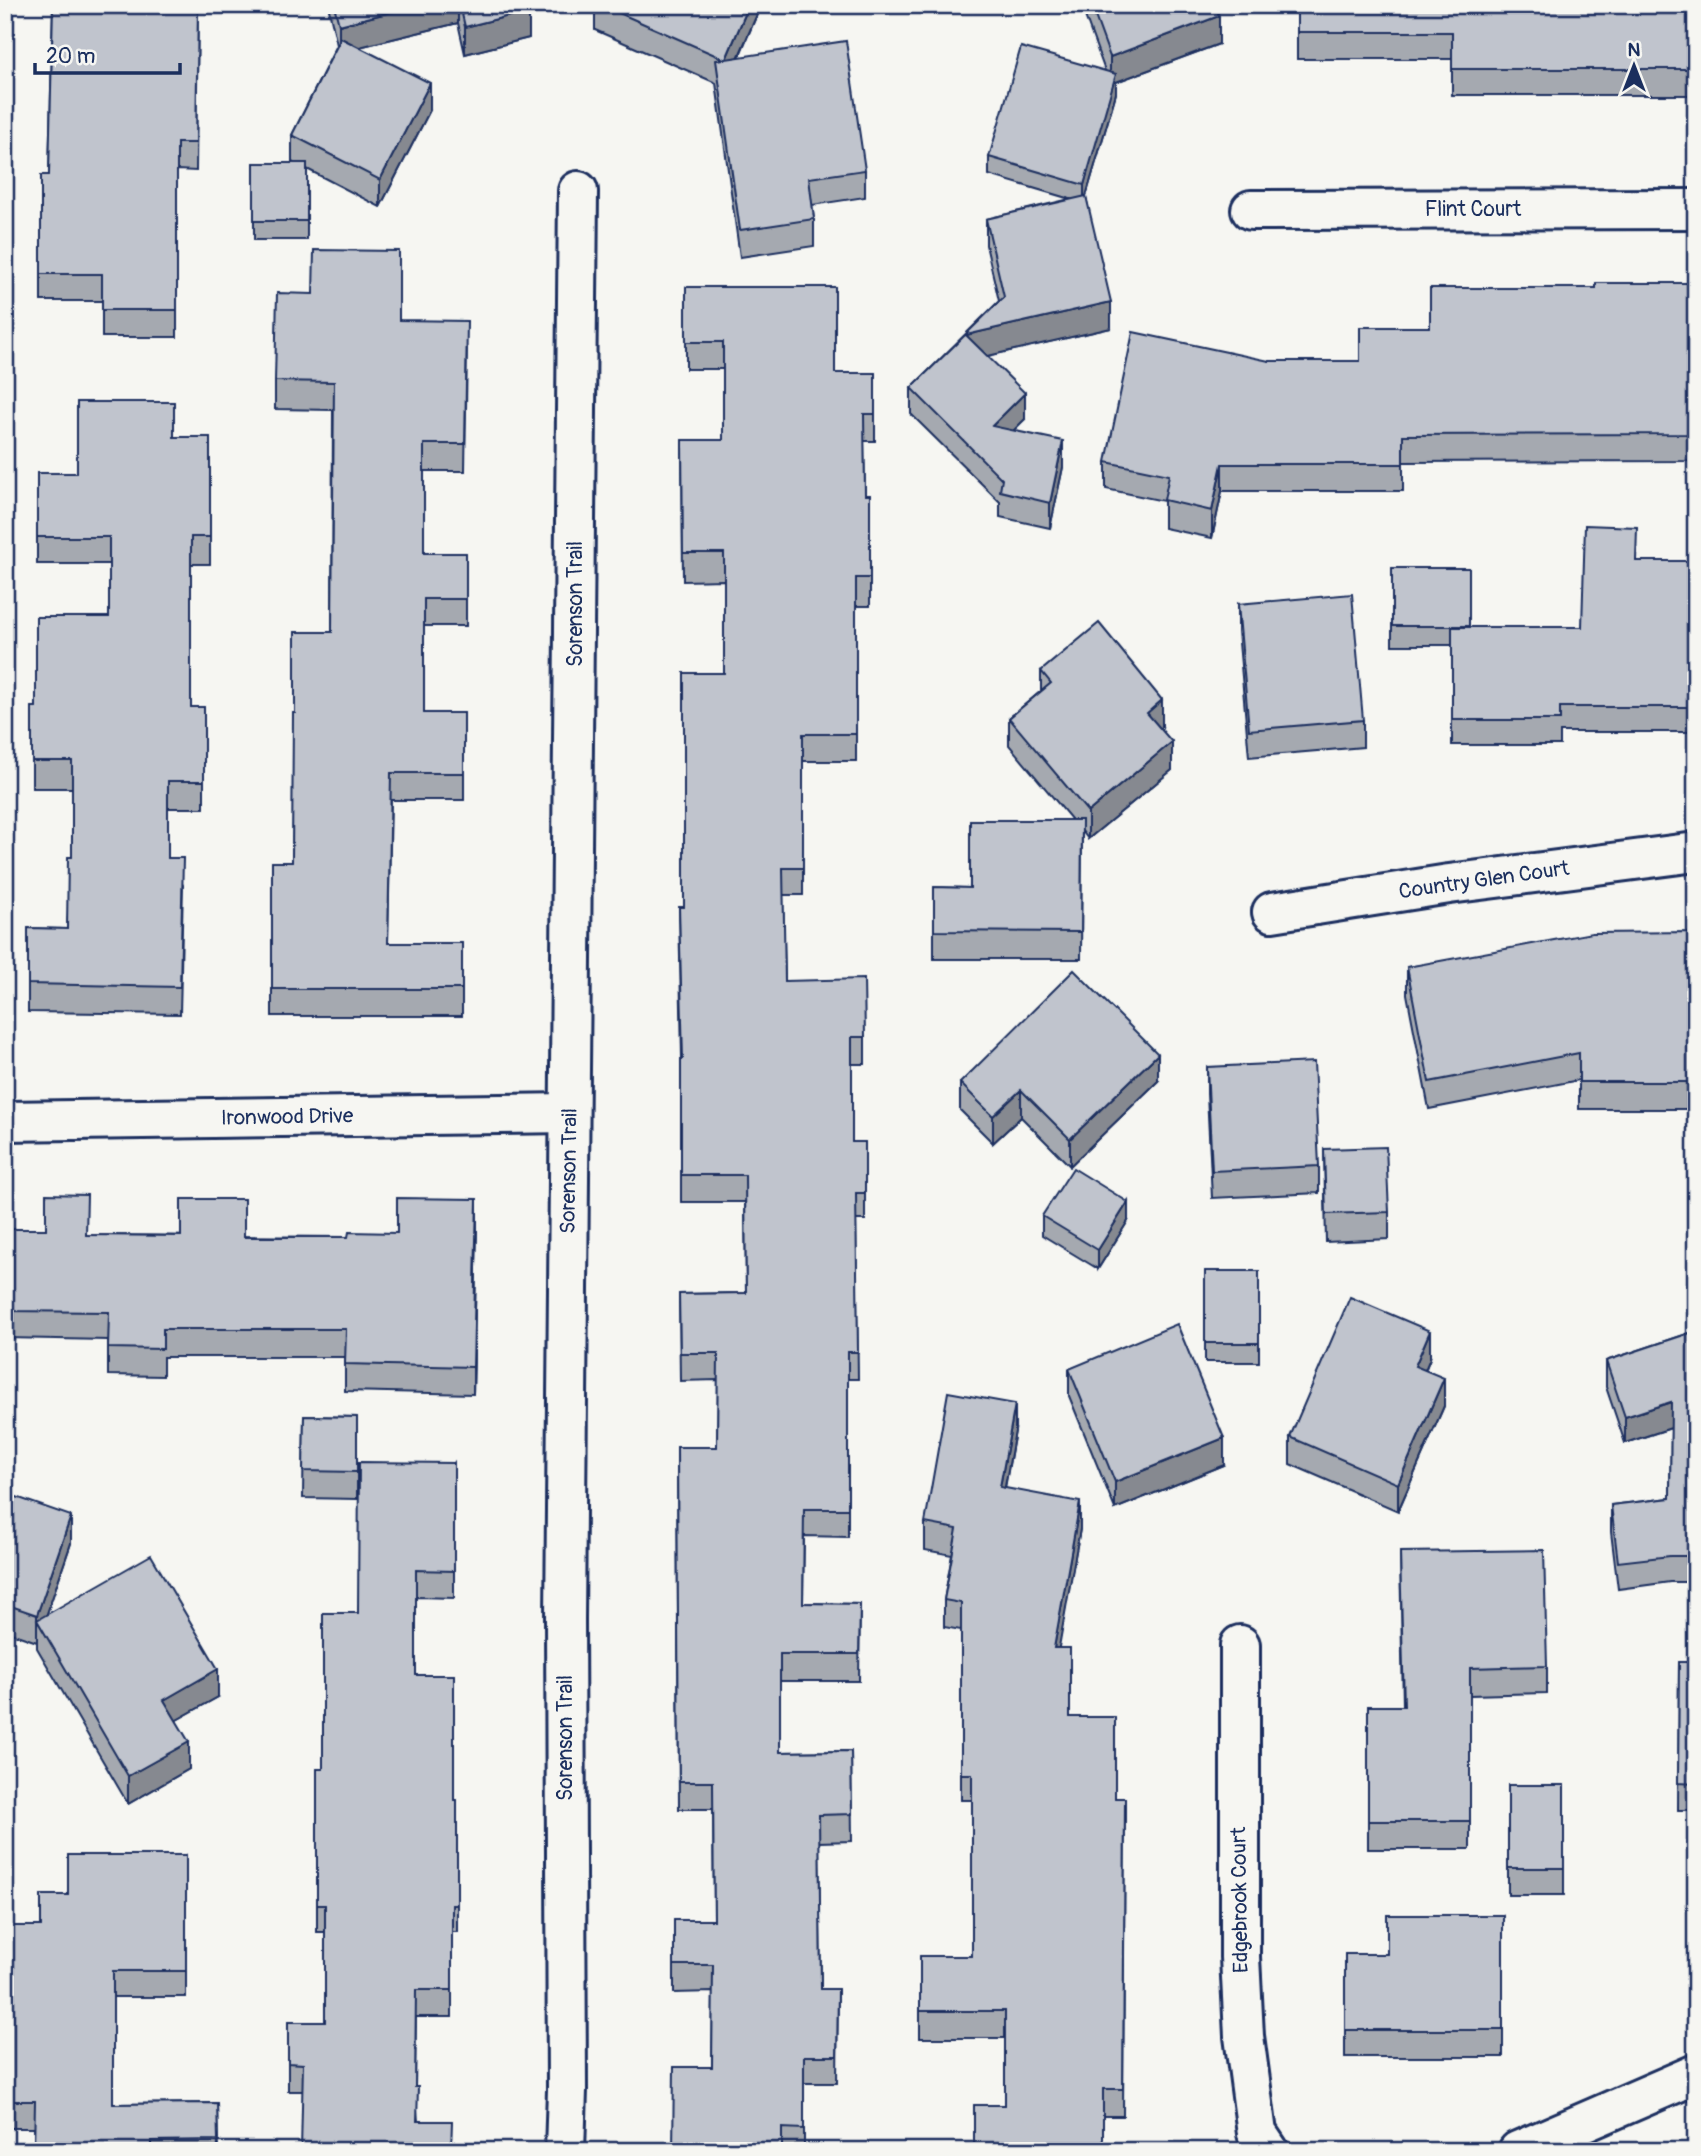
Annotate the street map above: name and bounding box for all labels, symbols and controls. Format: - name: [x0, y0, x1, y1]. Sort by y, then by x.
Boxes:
- scale bar: [35, 32, 180, 76]
- north arrow: [1600, 32, 1670, 102]
- text: N: [1628, 38, 1641, 62]
- text: 20 m: [46, 43, 95, 70]
- street label: Flint Court: [1425, 196, 1522, 223]
- street label: Sorenson Trail: [562, 541, 589, 667]
- street label: Country Glen Court: [1397, 855, 1571, 905]
- street label: Ironwood Drive: [221, 1102, 354, 1132]
- street label: Sorenson Trail: [554, 1108, 584, 1234]
- street label: Sorenson Trail: [552, 1675, 579, 1801]
- street label: Edgebrook Court: [1225, 1826, 1255, 1973]

